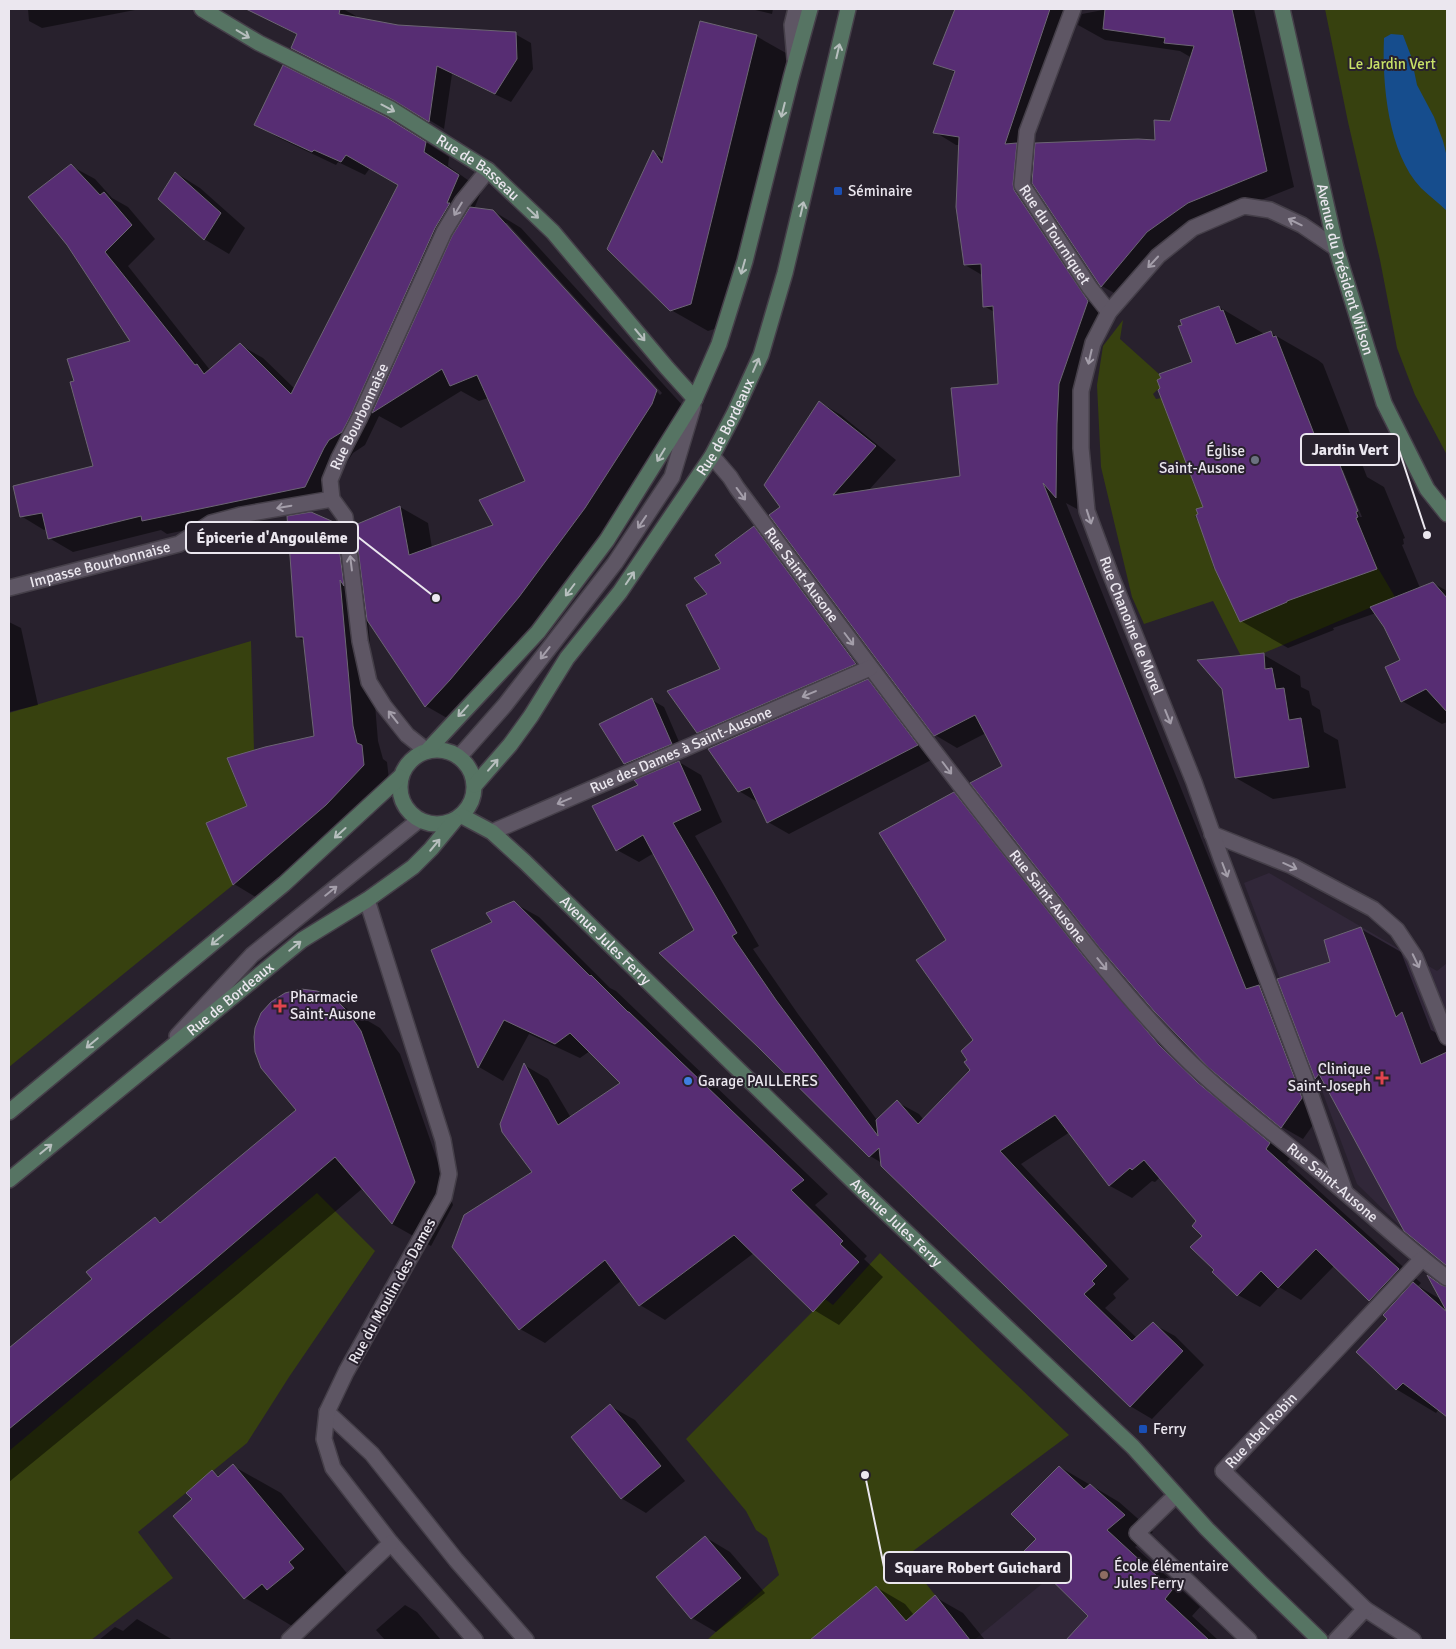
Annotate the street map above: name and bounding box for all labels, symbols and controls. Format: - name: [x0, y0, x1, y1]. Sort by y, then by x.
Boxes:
- one-way arrow: [236, 29, 250, 39]
- one-way arrow: [834, 43, 843, 59]
- park label: Le Jardin Vert: [1348, 55, 1436, 73]
- one-way arrow: [778, 102, 788, 118]
- one-way arrow: [380, 104, 395, 113]
- street label: Rue de Basseau: [433, 131, 523, 204]
- street label: Rue du Tourniquet: [1015, 181, 1094, 288]
- place label: Séminaire: [848, 182, 912, 200]
- street label: Avenue du Président Wilson: [1313, 182, 1378, 357]
- marker: Séminaire: [832, 185, 844, 197]
- one-way arrow: [453, 201, 463, 216]
- one-way arrow: [797, 201, 807, 217]
- one-way arrow: [527, 207, 540, 219]
- one-way arrow: [1288, 217, 1303, 227]
- one-way arrow: [1147, 256, 1159, 268]
- one-way arrow: [738, 259, 748, 275]
- one-way arrow: [634, 328, 645, 341]
- one-way arrow: [1085, 348, 1094, 364]
- one-way arrow: [752, 358, 762, 373]
- street label: Rue Bourbonnaise: [326, 360, 392, 473]
- street label: Rue de Bordeaux: [692, 376, 758, 479]
- callout: Jardin Vert: [1301, 434, 1399, 465]
- text: Jardin Vert: [1311, 440, 1389, 460]
- place label: Église Saint-Ausone: [1159, 441, 1245, 477]
- one-way arrow: [656, 448, 666, 462]
- marker: Église Saint-Ausone: [1249, 454, 1261, 466]
- one-way arrow: [736, 487, 746, 501]
- one-way arrow: [276, 503, 292, 513]
- one-way arrow: [1085, 509, 1095, 525]
- one-way arrow: [637, 515, 647, 529]
- callout: Épicerie d'Angoulême: [186, 522, 358, 553]
- street label: Rue Saint-Ausone: [760, 524, 843, 626]
- text: Épicerie d'Angoulême: [196, 528, 348, 548]
- street label: Impasse Bourbonnaise: [28, 538, 172, 591]
- street label: Rue Chanoine de Morel: [1096, 554, 1167, 697]
- one-way arrow: [346, 555, 356, 571]
- one-way arrow: [625, 571, 635, 585]
- one-way arrow: [565, 583, 575, 597]
- one-way arrow: [843, 631, 854, 645]
- one-way arrow: [540, 646, 551, 659]
- one-way arrow: [802, 690, 818, 699]
- street label: Rue des Dames à Saint-Ausone: [587, 703, 775, 797]
- one-way arrow: [457, 705, 469, 718]
- one-way arrow: [387, 710, 398, 723]
- one-way arrow: [1164, 710, 1173, 725]
- one-way arrow: [487, 759, 498, 772]
- one-way arrow: [941, 761, 952, 774]
- one-way arrow: [557, 796, 572, 806]
- one-way arrow: [334, 828, 347, 839]
- one-way arrow: [429, 839, 440, 852]
- street label: Rue Saint-Ausone: [1005, 846, 1090, 947]
- one-way arrow: [1221, 861, 1230, 877]
- one-way arrow: [1282, 861, 1297, 871]
- one-way arrow: [324, 886, 337, 897]
- street label: Avenue Jules Ferry: [556, 892, 655, 989]
- one-way arrow: [211, 934, 224, 945]
- one-way arrow: [288, 941, 301, 952]
- one-way arrow: [1412, 953, 1422, 968]
- one-way arrow: [1096, 957, 1107, 970]
- street label: Rue de Bordeaux: [183, 958, 277, 1040]
- place label: Pharmacie Saint-Ausone: [290, 988, 376, 1023]
- marker: Pharmacie Saint-Ausone: [274, 1000, 286, 1012]
- one-way arrow: [86, 1037, 99, 1048]
- place label: Clinique Saint-Joseph: [1288, 1060, 1371, 1095]
- marker: Clinique Saint-Joseph: [1375, 1071, 1389, 1085]
- place label: Garage PAILLERES: [698, 1072, 818, 1090]
- marker: Garage PAILLERES: [682, 1075, 694, 1087]
- street label: Rue Saint-Ausone: [1283, 1139, 1382, 1226]
- one-way arrow: [40, 1143, 53, 1154]
- street label: Avenue Jules Ferry: [846, 1175, 946, 1270]
- street label: Rue du Moulin des Dames: [344, 1215, 440, 1367]
- street label: Rue Abel Robin: [1221, 1389, 1301, 1472]
- place label: Ferry: [1153, 1420, 1186, 1438]
- marker: Ferry: [1137, 1423, 1149, 1435]
- callout: Square Robert Guichard: [884, 1552, 1071, 1583]
- place label: École élémentaire Jules Ferry: [1114, 1556, 1229, 1592]
- text: Square Robert Guichard: [895, 1558, 1062, 1578]
- marker: École élémentaire Jules Ferry: [1098, 1569, 1110, 1581]

